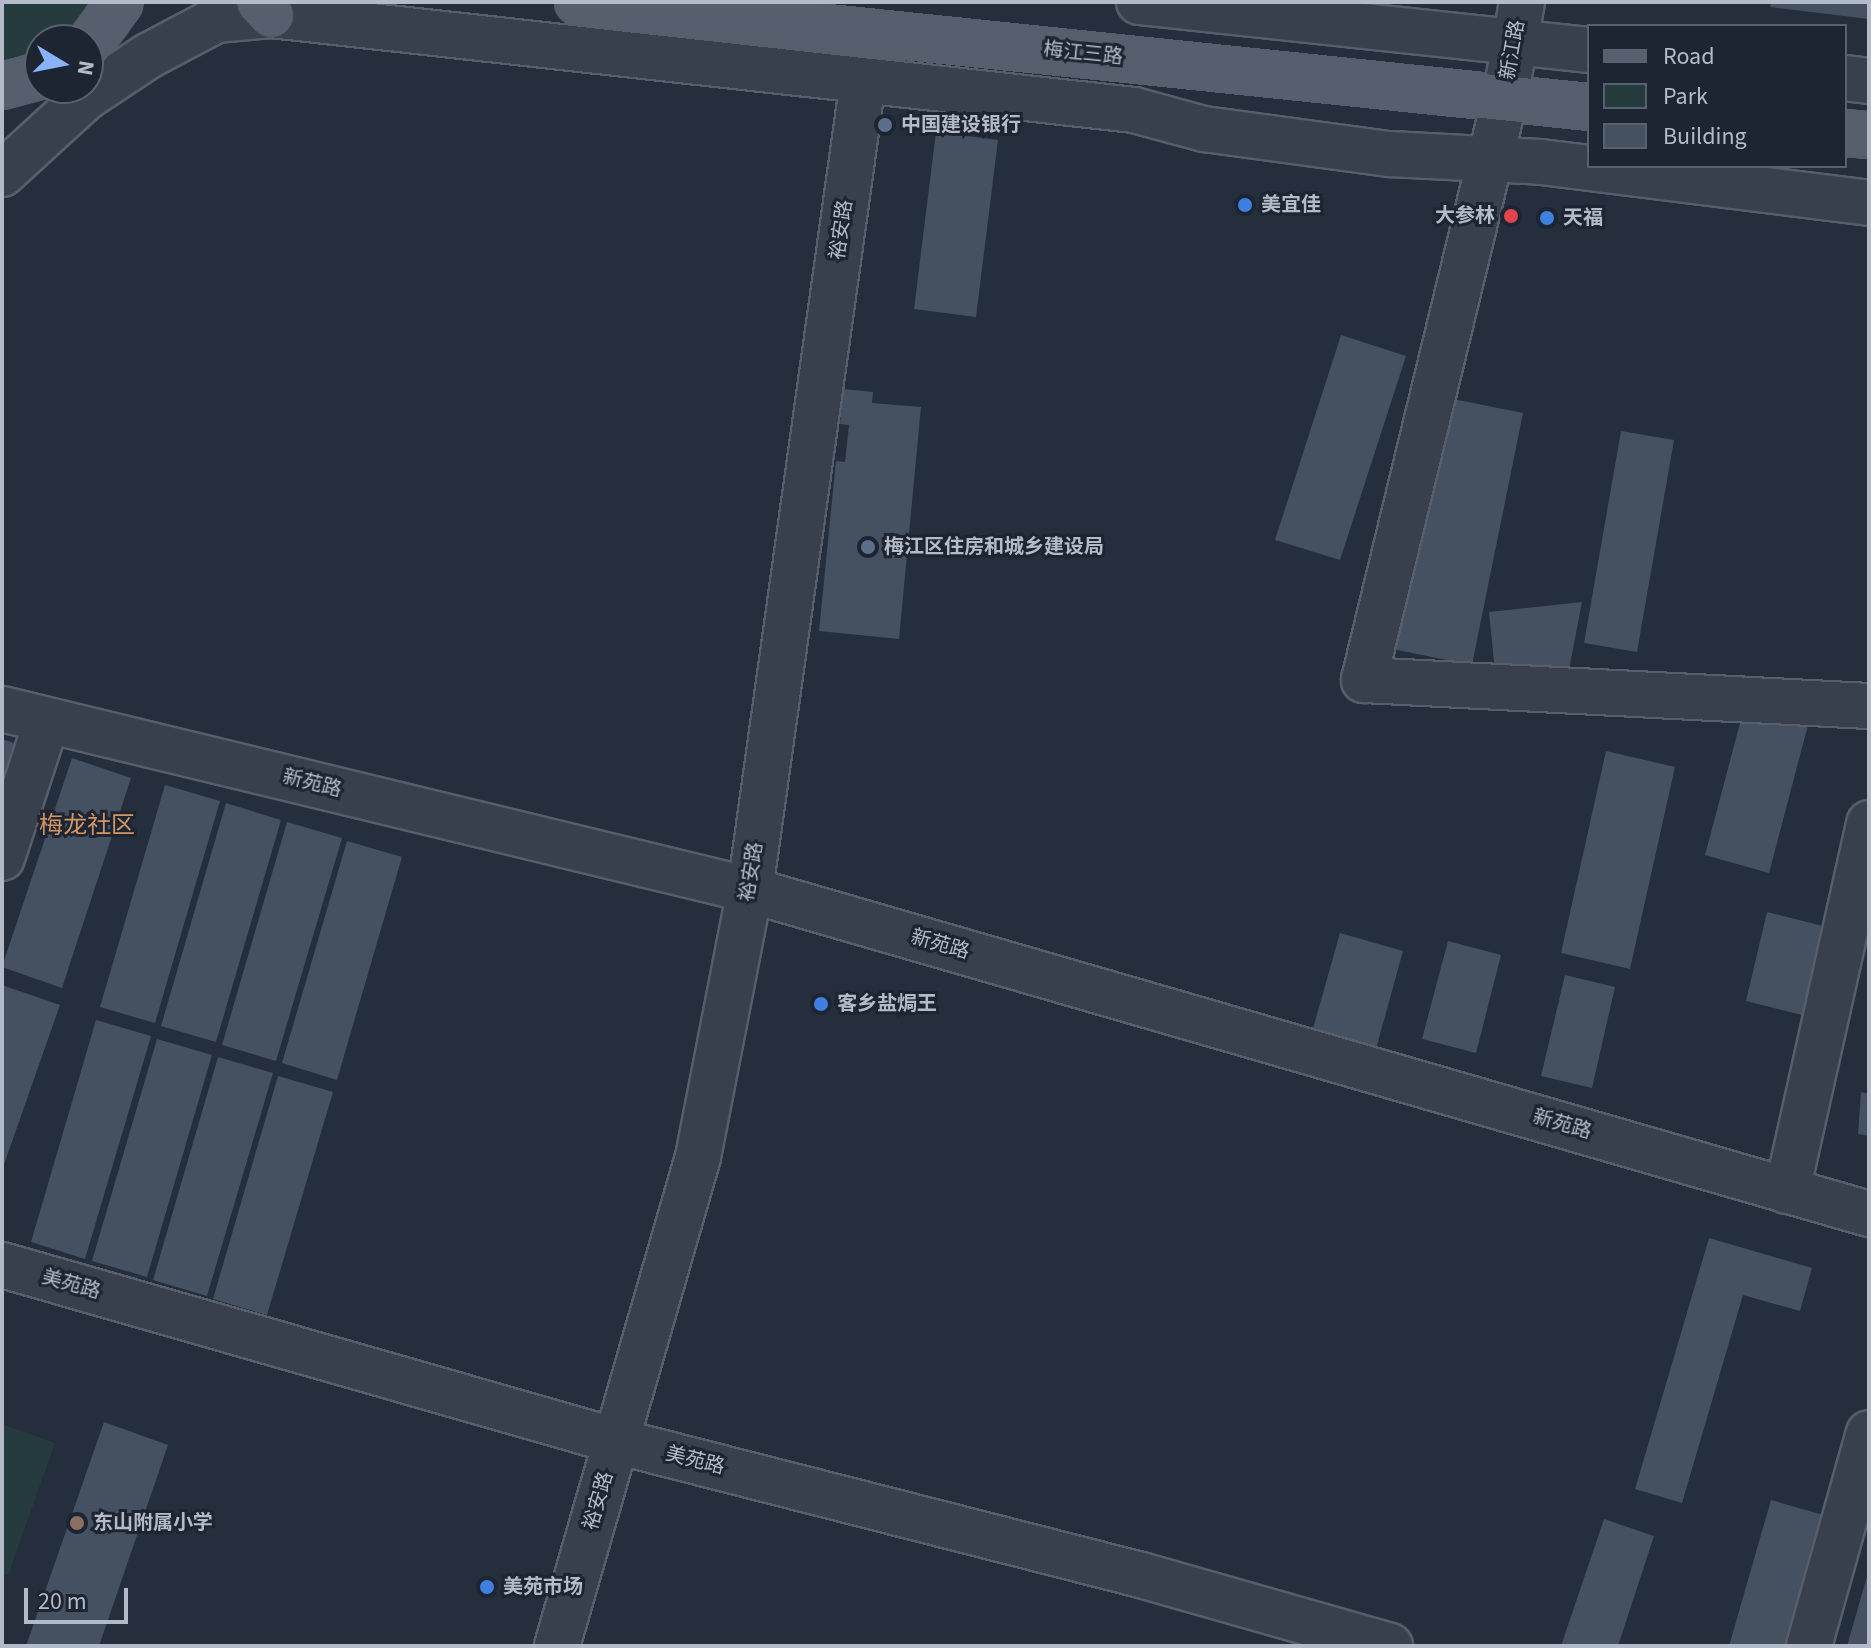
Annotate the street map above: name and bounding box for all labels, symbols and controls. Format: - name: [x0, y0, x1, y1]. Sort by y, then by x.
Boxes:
- street label: 新江路: [1496, 18, 1530, 82]
- north arrow: [24, 24, 104, 104]
- legend: [1587, 24, 1847, 168]
- street label: 梅江三路: [1042, 38, 1124, 70]
- text: Road: [1663, 39, 1715, 74]
- text: N: [69, 58, 103, 78]
- text: Park: [1663, 79, 1708, 114]
- place label: 中国建设银行: [901, 113, 1021, 137]
- marker: 中国建设银行: [876, 116, 894, 134]
- text: Building: [1663, 119, 1747, 154]
- place label: 美宜佳: [1261, 193, 1321, 217]
- marker: 美宜佳: [1236, 196, 1254, 214]
- street label: 裕安路: [826, 199, 858, 261]
- place label: 大参林: [1435, 204, 1495, 228]
- place label: 天福: [1563, 206, 1603, 230]
- marker: 大参林: [1502, 207, 1520, 225]
- marker: 天福: [1538, 209, 1556, 227]
- place label: 梅江区住房和城乡建设局: [884, 535, 1104, 559]
- marker: 梅江区住房和城乡建设局: [859, 538, 877, 556]
- street label: 新苑路: [280, 765, 344, 803]
- district label: 梅龙社区: [39, 812, 135, 840]
- street label: 裕安路: [735, 840, 769, 904]
- street label: 新苑路: [908, 925, 972, 965]
- place label: 客乡盐焗王: [837, 992, 937, 1016]
- marker: 客乡盐焗王: [812, 995, 830, 1013]
- street label: 新苑路: [1530, 1105, 1594, 1145]
- street label: 美苑路: [39, 1265, 103, 1305]
- street label: 美苑路: [663, 1442, 727, 1480]
- street label: 裕安路: [579, 1469, 619, 1533]
- place label: 东山附属小学: [93, 1511, 213, 1535]
- marker: 东山附属小学: [68, 1514, 86, 1532]
- scale bar: [28, 1572, 132, 1622]
- place label: 美苑市场: [503, 1575, 583, 1599]
- marker: 美苑市场: [478, 1578, 496, 1596]
- text: 20 m: [38, 1584, 87, 1619]

